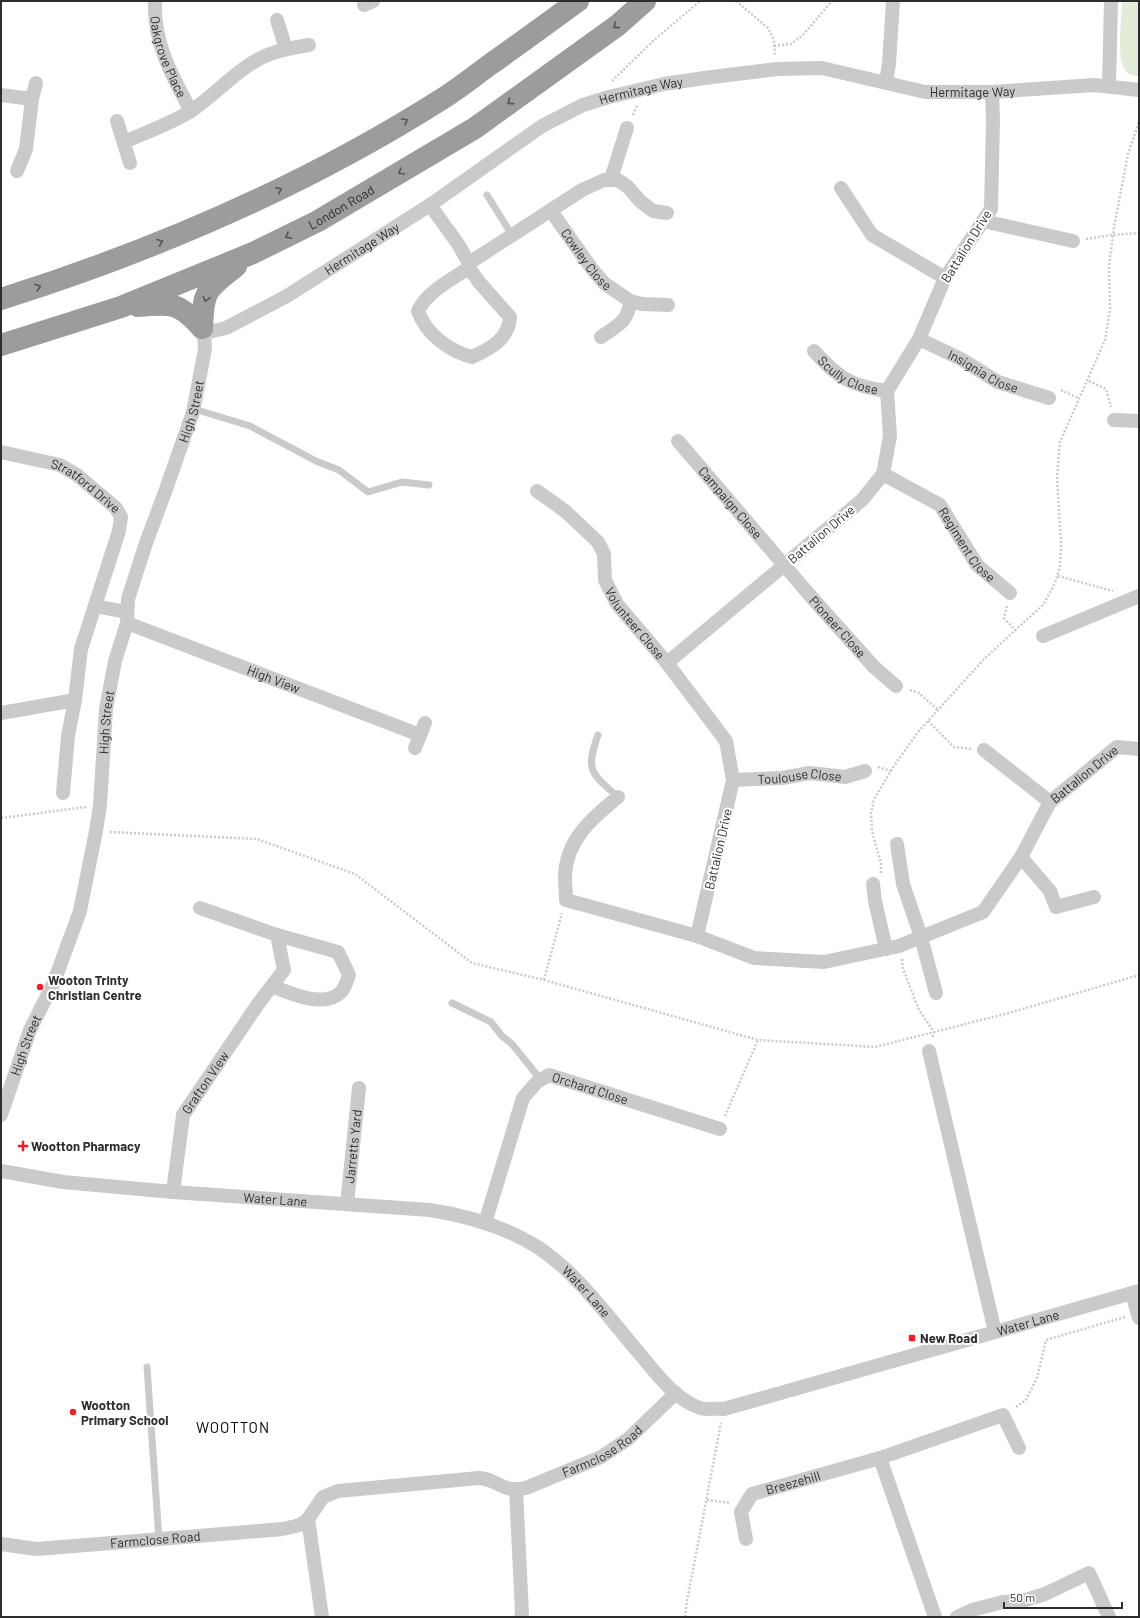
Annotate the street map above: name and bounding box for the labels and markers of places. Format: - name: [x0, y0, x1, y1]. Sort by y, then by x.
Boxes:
- place label: Wooton Trinty Christian Centre: [48, 972, 142, 1003]
- marker: Wooton Trinty Christian Centre: [35, 982, 45, 992]
- place label: Wootton Pharmacy: [31, 1138, 141, 1154]
- marker: Wootton Pharmacy: [18, 1141, 28, 1151]
- place label: New Road: [920, 1330, 978, 1346]
- marker: New Road: [907, 1333, 917, 1343]
- place label: Wootton Primary School: [81, 1397, 169, 1428]
- marker: Wootton Primary School: [68, 1407, 78, 1417]

